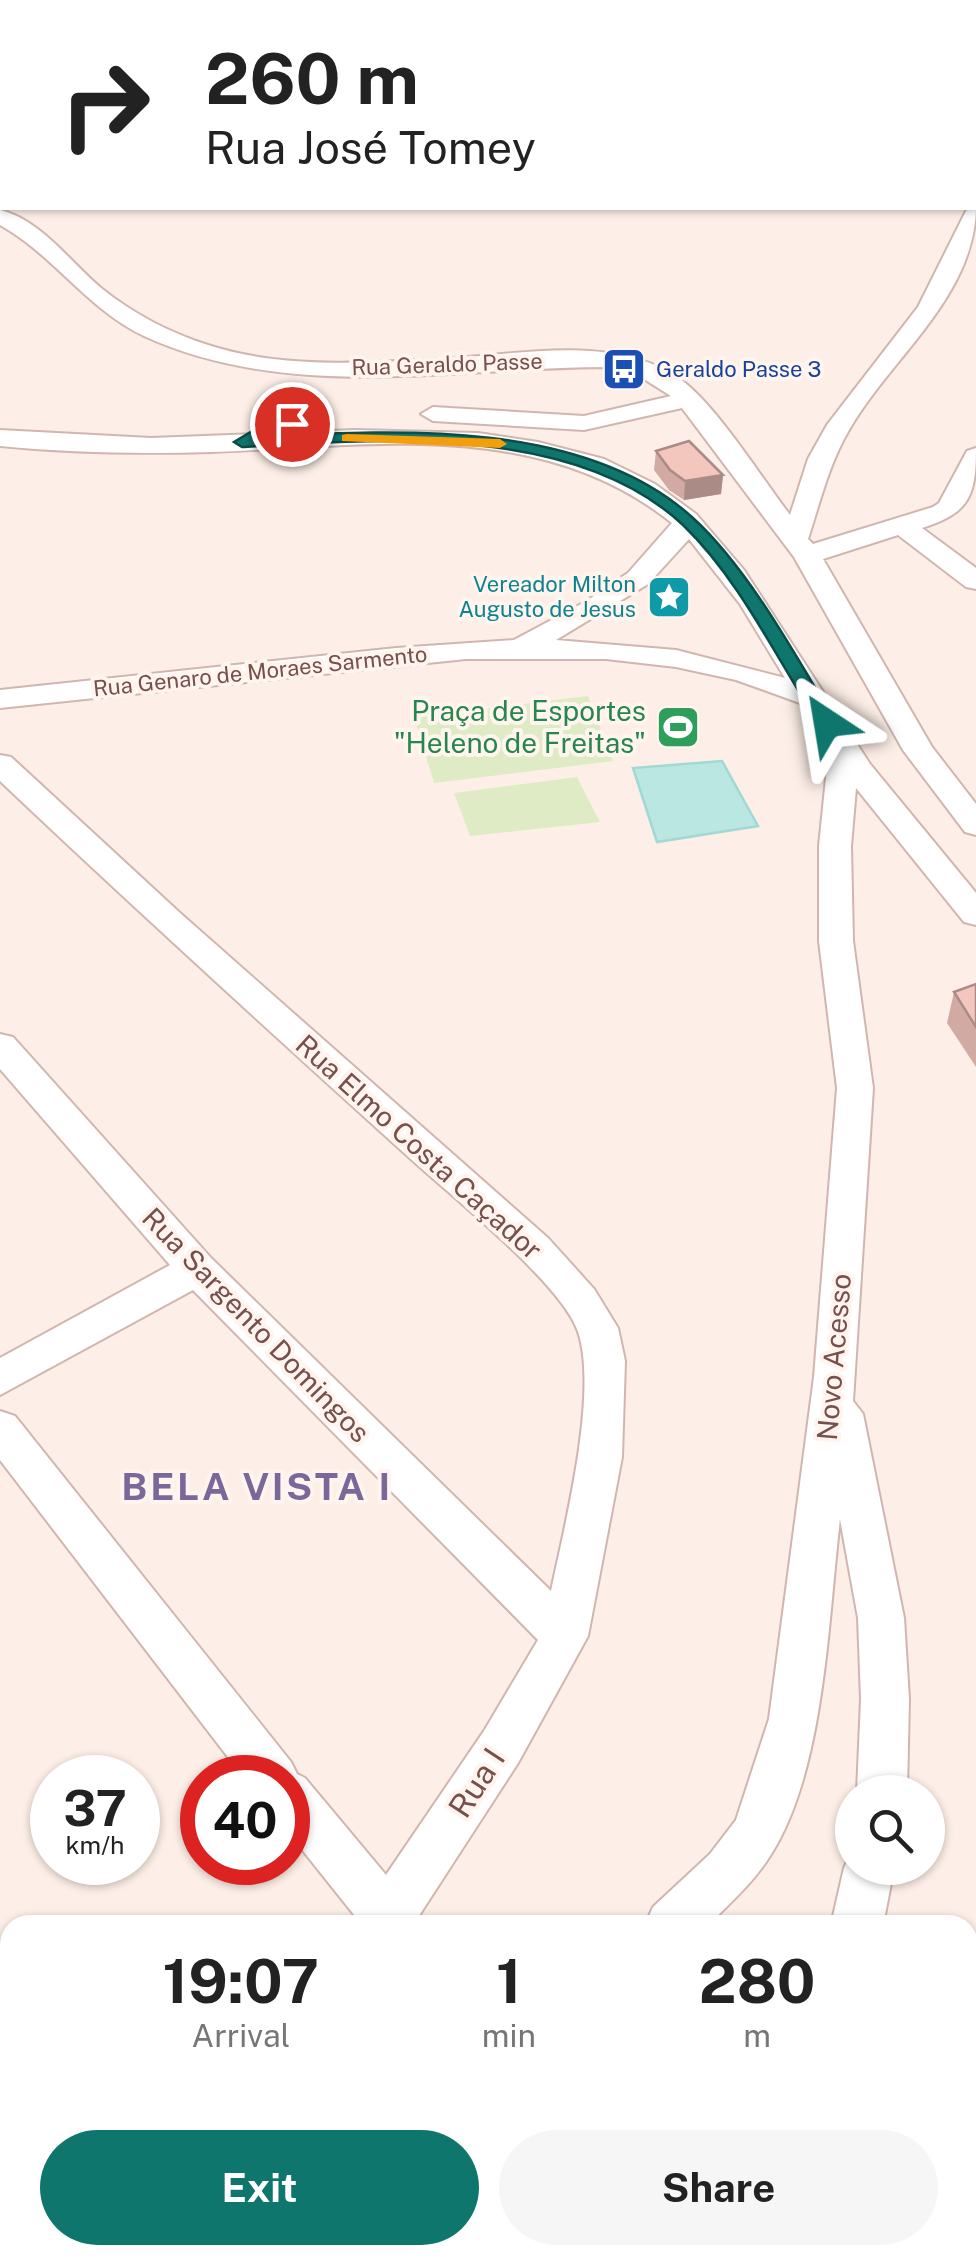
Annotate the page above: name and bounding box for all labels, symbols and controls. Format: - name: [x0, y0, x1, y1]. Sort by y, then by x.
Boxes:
- text: 260 m: [205, 37, 419, 120]
- icon: right: [40, 40, 170, 170]
- text: Rua José Tomey: [205, 121, 536, 174]
- bus stop icon: Geraldo Passe 3: [601, 346, 647, 392]
- street label: Rua Geraldo Passe: [351, 348, 543, 380]
- place label: Geraldo Passe 3: [656, 356, 821, 382]
- pin: [250, 382, 335, 467]
- icon: arrive: [265, 397, 320, 452]
- place label: Vereador Milton Augusto de Jesus: [458, 571, 636, 622]
- place icon: Vereador Milton Augusto de Jesus: [646, 574, 692, 620]
- street label: Rua Genaro de Moraes Sarmento: [92, 641, 428, 701]
- position arrow: [775, 671, 879, 775]
- place label: Praça de Esportes "Heleno de Freitas": [394, 694, 646, 759]
- sports icon: Praça de Esportes "Heleno de Freitas": [655, 704, 701, 750]
- street label: Rua Elmo Costa Caçador: [289, 1027, 549, 1266]
- street label: Rua Sargento Domingos: [136, 1201, 377, 1449]
- street label: Novo Acesso: [810, 1272, 857, 1442]
- district label: BELA VISTA I: [121, 1464, 393, 1509]
- street label: Rua I: [441, 1741, 512, 1824]
- speed limit sign: 40: [180, 1755, 310, 1885]
- map controls: [835, 1775, 945, 1885]
- button: search: [835, 1775, 945, 1885]
- text: 37: [63, 1778, 127, 1837]
- text: km/h: [66, 1830, 124, 1860]
- text: 19:07: [163, 1946, 319, 2017]
- text: 1: [496, 1946, 522, 2017]
- text: 280: [699, 1946, 815, 2017]
- text: Arrival: [191, 2017, 290, 2054]
- text: min: [482, 2017, 536, 2054]
- text: m: [743, 2017, 771, 2054]
- button: Exit: [40, 2130, 479, 2245]
- button: Share: [499, 2130, 938, 2245]

